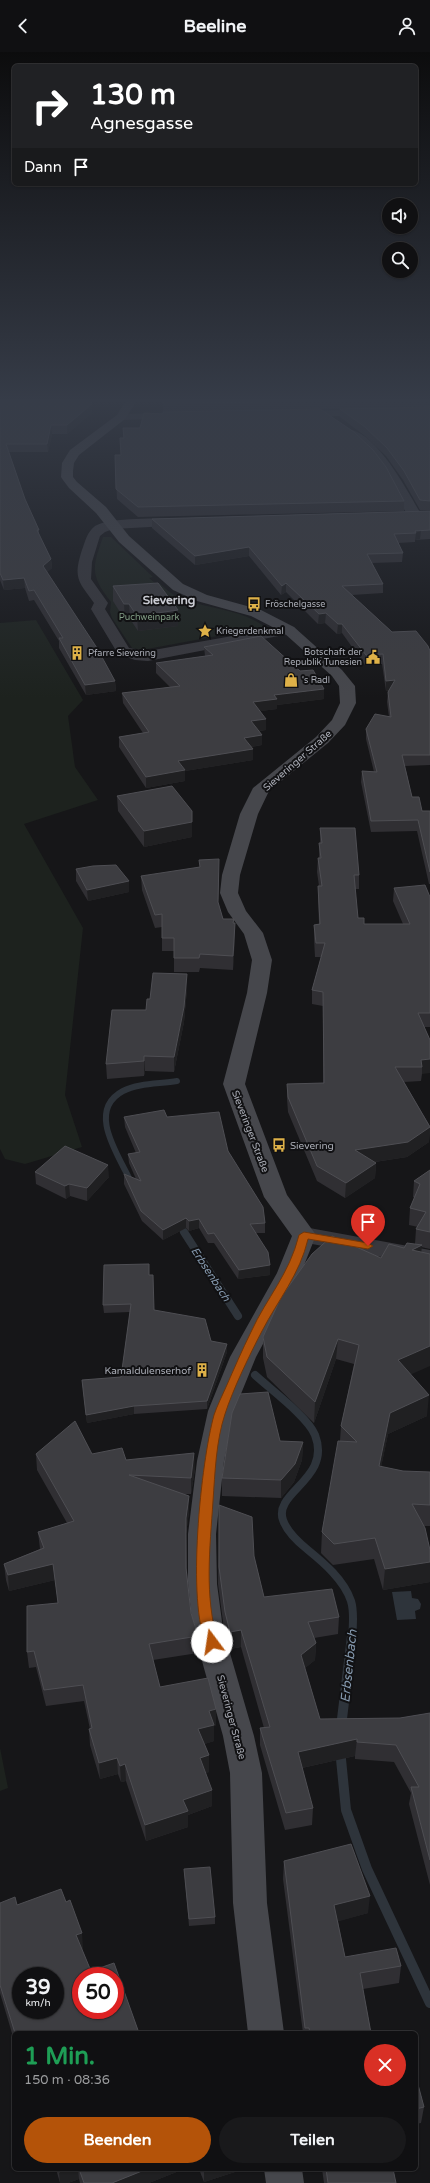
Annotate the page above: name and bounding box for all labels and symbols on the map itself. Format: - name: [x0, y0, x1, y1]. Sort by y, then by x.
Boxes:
- district label: Sievering: [143, 593, 195, 608]
- bus stop icon: Fröschelgasse: [246, 596, 262, 612]
- place label: Fröschelgasse: [265, 599, 325, 610]
- park label: Puchweinpark: [119, 612, 179, 623]
- place icon: Kriegerdenkmal: [197, 623, 213, 639]
- place label: Kriegerdenkmal: [216, 626, 284, 637]
- building icon: Pfarre Sievering: [69, 645, 85, 661]
- place label: Botschaft der Republik Tunesien: [284, 647, 363, 668]
- place label: Pfarre Sievering: [88, 648, 156, 659]
- public building icon: Botschaft der Republik Tunesien: [365, 649, 381, 665]
- shop icon: 's Radl: [283, 672, 299, 688]
- place label: 's Radl: [302, 675, 330, 686]
- street label: Sieveringer Straße: [261, 728, 335, 794]
- street label: Sieveringer Straße: [229, 1089, 271, 1174]
- bus stop icon: Sievering: [271, 1137, 287, 1153]
- place label: Sievering: [290, 1140, 334, 1152]
- pin: [351, 1205, 385, 1246]
- water label: Erbsenbach: [188, 1245, 233, 1304]
- building icon: Kamaldulenserhof: [194, 1362, 210, 1378]
- place label: Kamaldulenserhof: [105, 1365, 191, 1377]
- position arrow: [191, 1621, 233, 1663]
- water label: Erbsenbach: [337, 1628, 361, 1703]
- street label: Sieveringer Straße: [214, 1674, 248, 1761]
- speed limit sign: 50: [72, 1967, 124, 2019]

